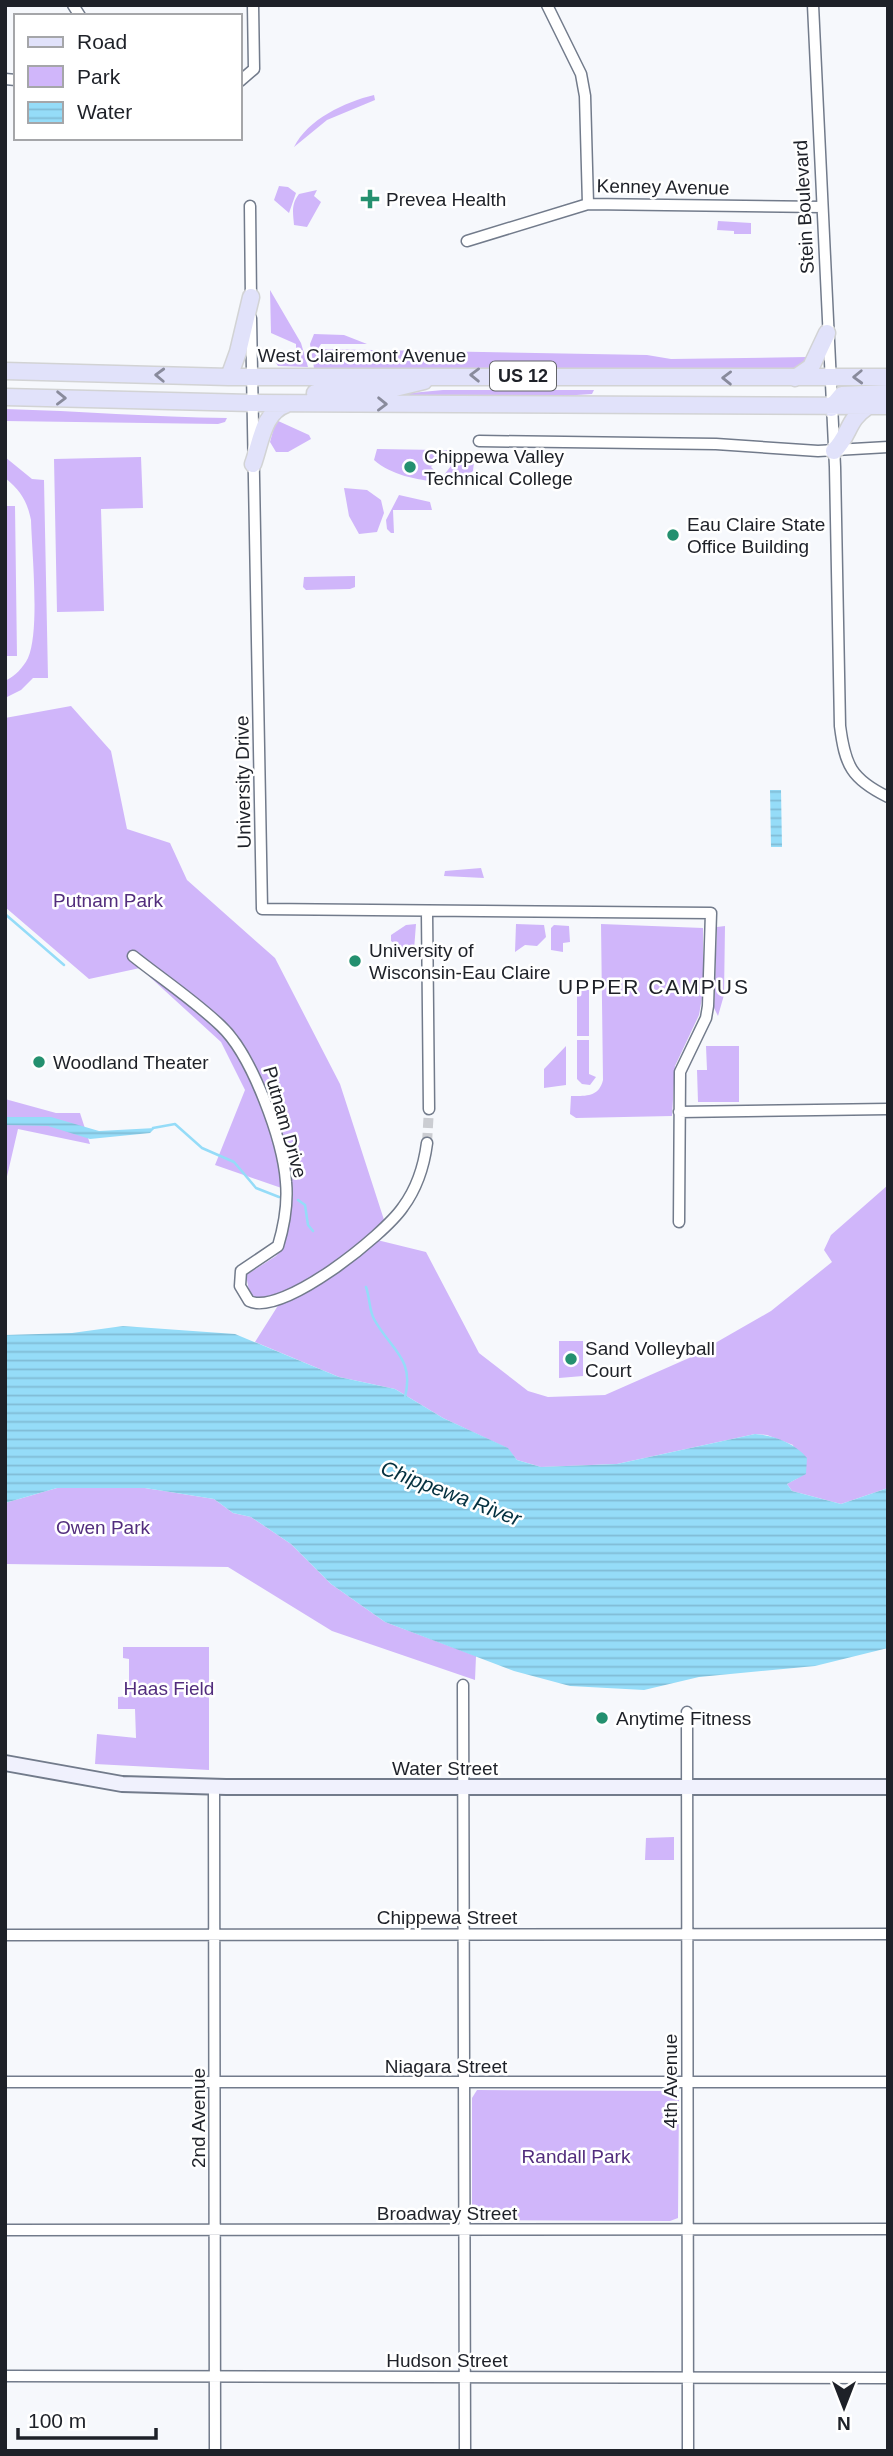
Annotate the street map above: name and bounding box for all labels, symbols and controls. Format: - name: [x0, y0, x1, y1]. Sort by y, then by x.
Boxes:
- legend: [14, 14, 242, 140]
- text: Road: [77, 30, 127, 53]
- text: Park: [77, 65, 121, 88]
- text: Water: [77, 100, 132, 123]
- street label: Stein Boulevard: [790, 139, 818, 275]
- street label: Kenney Avenue: [596, 175, 730, 199]
- marker: Prevea Health: [360, 189, 380, 209]
- place label: Prevea Health: [386, 189, 506, 210]
- street label: West Clairemont Avenue: [258, 345, 466, 366]
- road number: US 12: [490, 362, 556, 390]
- one-way arrow: [155, 367, 165, 383]
- one-way arrow: [469, 367, 479, 383]
- one-way arrow: [721, 370, 732, 385]
- one-way arrow: [853, 370, 864, 385]
- one-way arrow: [55, 391, 66, 406]
- one-way arrow: [377, 396, 388, 412]
- place label: Chippewa Valley Technical College: [424, 446, 573, 489]
- marker: Chippewa Valley Technical College: [402, 459, 418, 475]
- place label: Eau Claire State Office Building: [687, 514, 825, 557]
- marker: Eau Claire State Office Building: [665, 527, 681, 543]
- street label: University Drive: [231, 715, 255, 849]
- park label: Putnam Park: [53, 890, 163, 911]
- place label: University of Wisconsin-Eau Claire: [369, 940, 551, 983]
- marker: University of Wisconsin-Eau Claire: [347, 953, 363, 969]
- district label: UPPER CAMPUS: [558, 975, 750, 998]
- place label: Woodland Theater: [53, 1052, 209, 1073]
- marker: Woodland Theater: [31, 1054, 47, 1070]
- street label: Putnam Drive: [259, 1064, 311, 1180]
- place label: Sand Volleyball Court: [585, 1338, 715, 1381]
- marker: Sand Volleyball Court: [563, 1351, 579, 1367]
- water label: Chippewa River: [378, 1456, 525, 1531]
- park label: Owen Park: [56, 1517, 150, 1538]
- park label: Haas Field: [124, 1678, 214, 1699]
- place label: Anytime Fitness: [616, 1708, 751, 1729]
- marker: Anytime Fitness: [594, 1710, 610, 1726]
- street label: Water Street: [392, 1758, 499, 1779]
- street label: Chippewa Street: [377, 1907, 518, 1928]
- street label: 4th Avenue: [660, 2034, 681, 2128]
- street label: Niagara Street: [385, 2056, 508, 2077]
- street label: 2nd Avenue: [188, 2068, 209, 2168]
- park label: Randall Park: [522, 2146, 631, 2167]
- street label: Broadway Street: [377, 2203, 518, 2224]
- street label: Hudson Street: [386, 2350, 508, 2371]
- north arrow: [809, 2372, 879, 2442]
- scale bar: [18, 2396, 156, 2440]
- text: 100 m: [28, 2409, 86, 2432]
- text: N: [837, 2413, 851, 2434]

